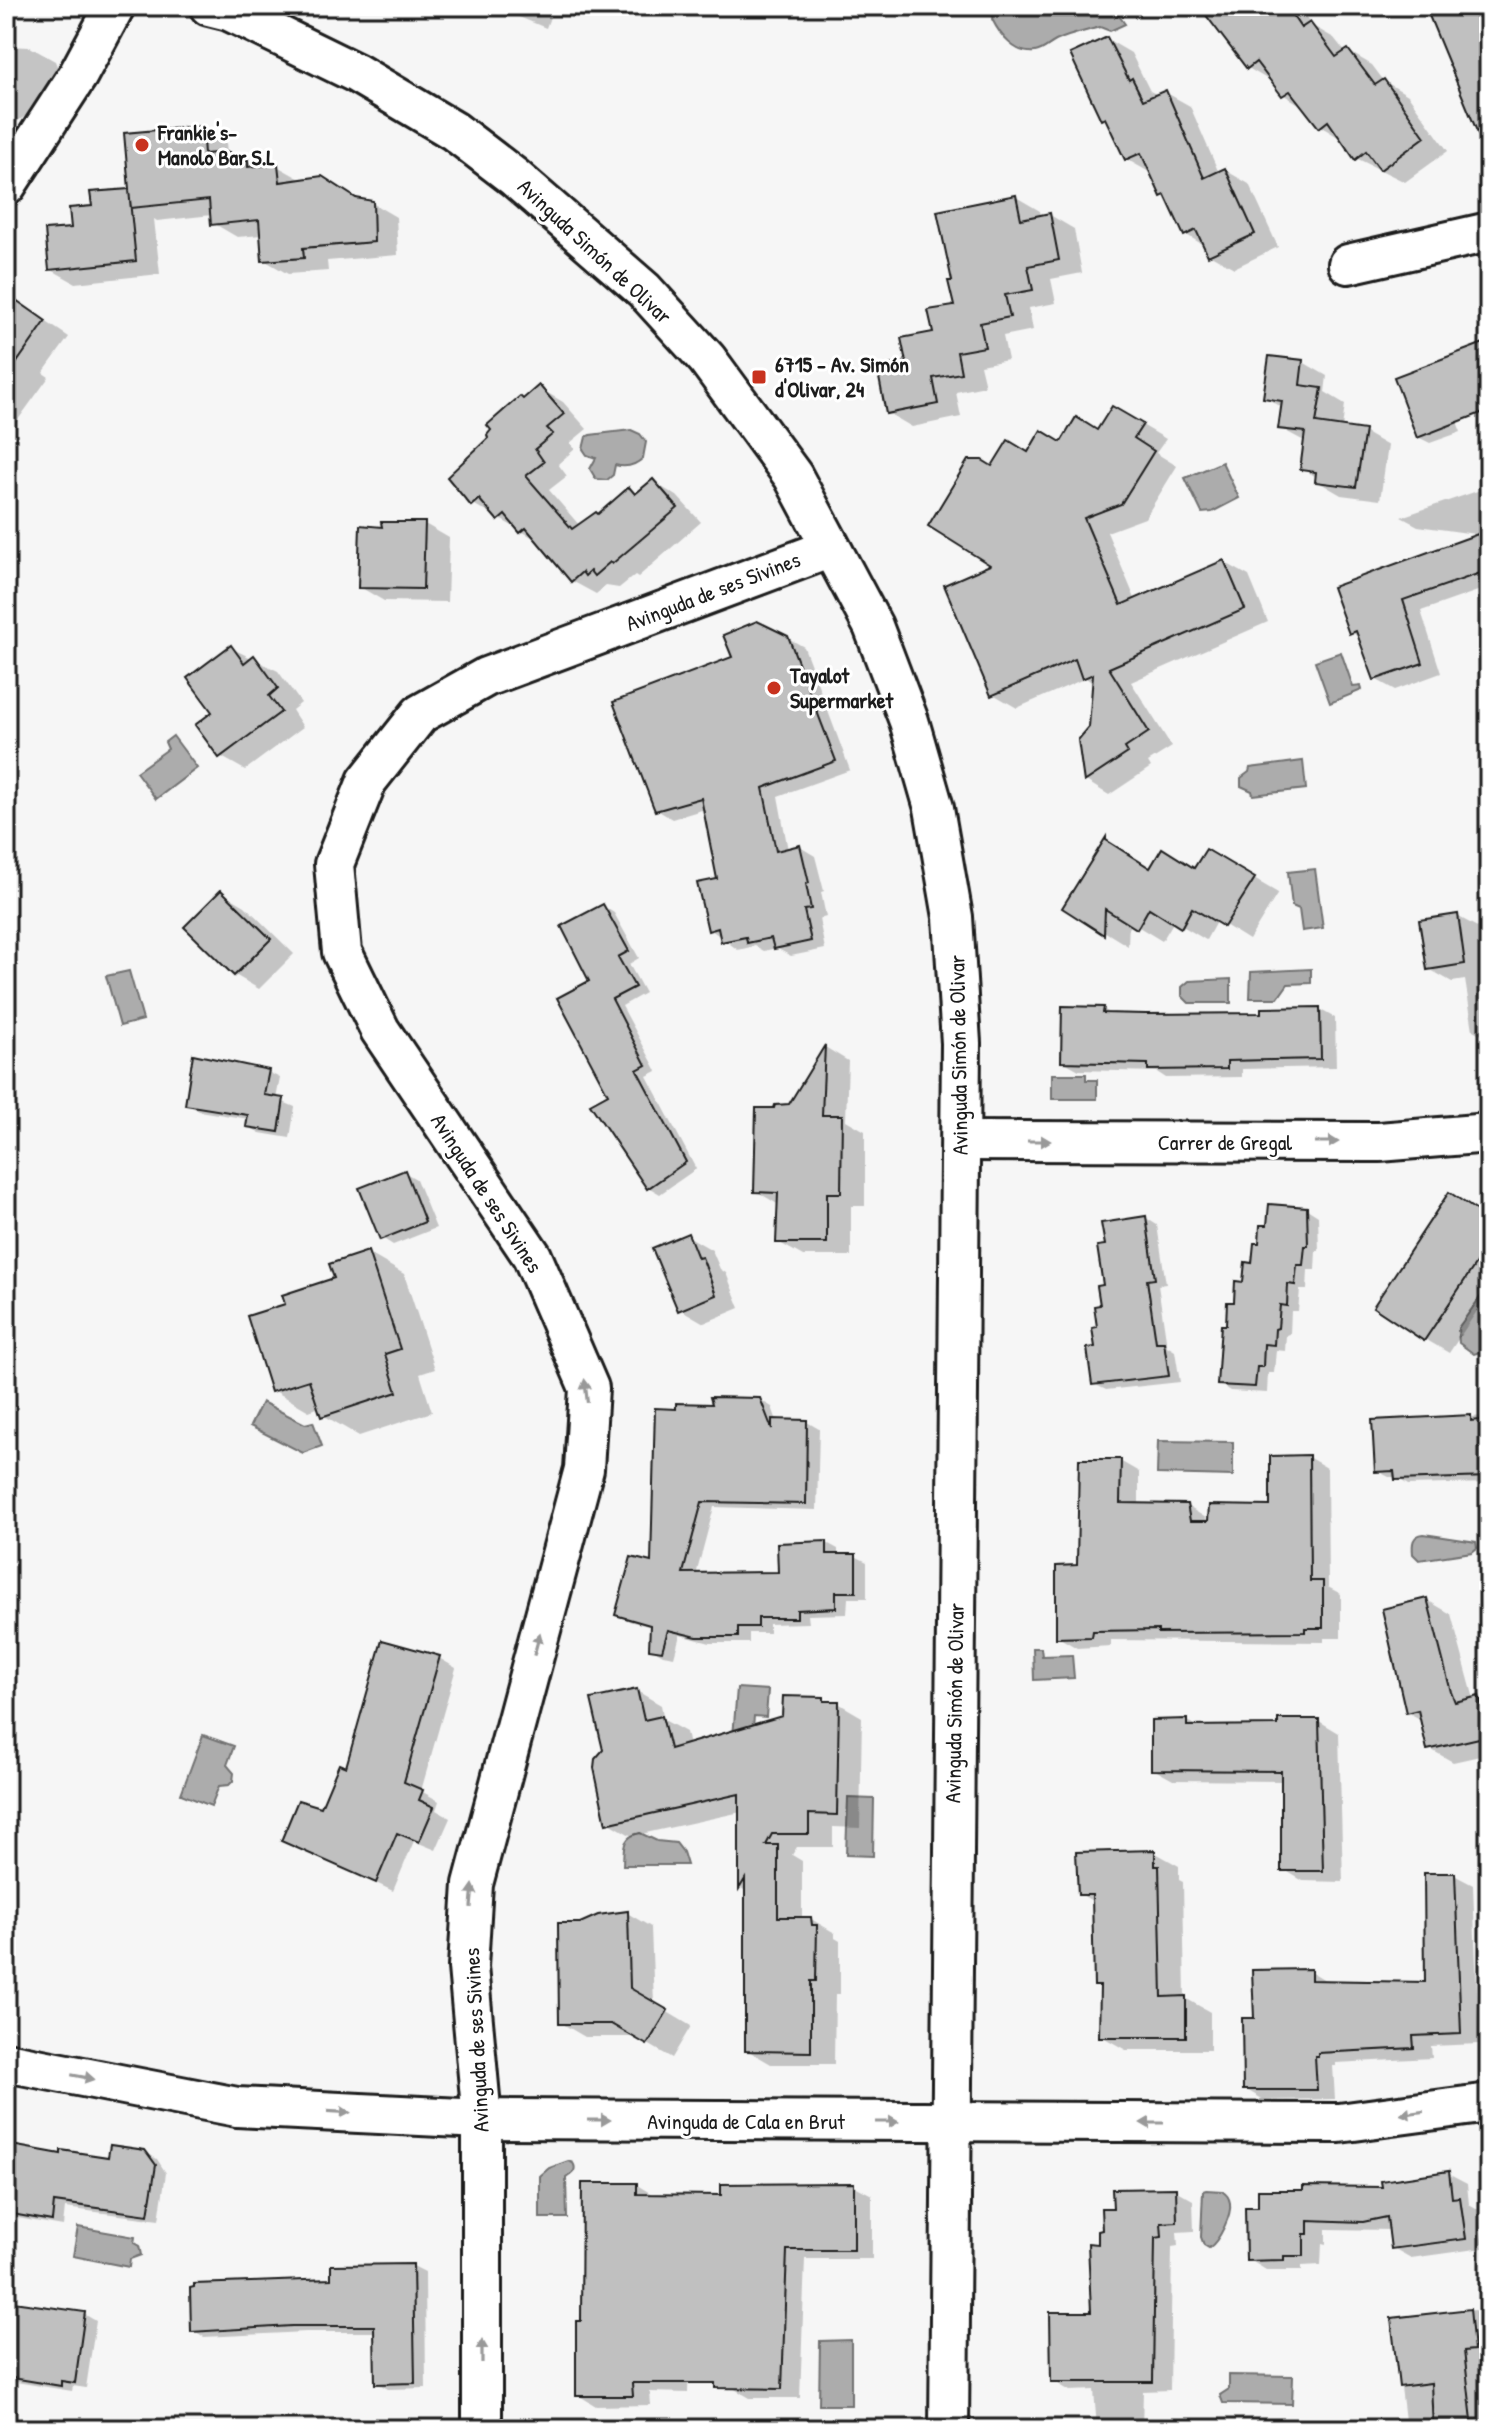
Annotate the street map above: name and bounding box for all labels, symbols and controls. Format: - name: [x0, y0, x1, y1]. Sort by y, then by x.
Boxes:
- place label: Frankie's- Manolo Bar S.L: [157, 117, 275, 172]
- marker: Frankie's- Manolo Bar S.L: [133, 136, 151, 154]
- street label: Avinguda Simón de Olivar: [511, 172, 679, 331]
- place label: 6715 - Av. Simón d'Olivar, 24: [775, 349, 909, 404]
- marker: 6715 - Av. Simón d'Olivar, 24: [750, 368, 768, 386]
- street label: Avinguda de ses Sivines: [622, 544, 804, 638]
- place label: Tayalot Supermarket: [789, 660, 894, 716]
- marker: Tayalot Supermarket: [765, 679, 783, 697]
- street label: Avinguda Simón de Olivar: [941, 954, 975, 1155]
- street label: Avinguda de ses Sivines: [424, 1108, 550, 1278]
- street label: Carrer de Gregal: [1158, 1127, 1292, 1157]
- one-way arrow: [1027, 1135, 1052, 1147]
- one-way arrow: [1315, 1136, 1340, 1148]
- one-way arrow: [580, 1379, 593, 1404]
- street label: Avinguda Simón de Olivar: [937, 1602, 971, 1803]
- one-way arrow: [532, 1632, 544, 1657]
- one-way arrow: [466, 1883, 479, 1908]
- street label: Avinguda de ses Sivines: [456, 1947, 496, 2133]
- one-way arrow: [70, 2071, 95, 2083]
- one-way arrow: [327, 2106, 352, 2119]
- street label: Avinguda de Cala en Brut: [647, 2106, 845, 2136]
- one-way arrow: [1399, 2107, 1424, 2120]
- one-way arrow: [587, 2114, 612, 2126]
- one-way arrow: [875, 2116, 900, 2128]
- one-way arrow: [1139, 2117, 1164, 2129]
- one-way arrow: [476, 2338, 488, 2363]

